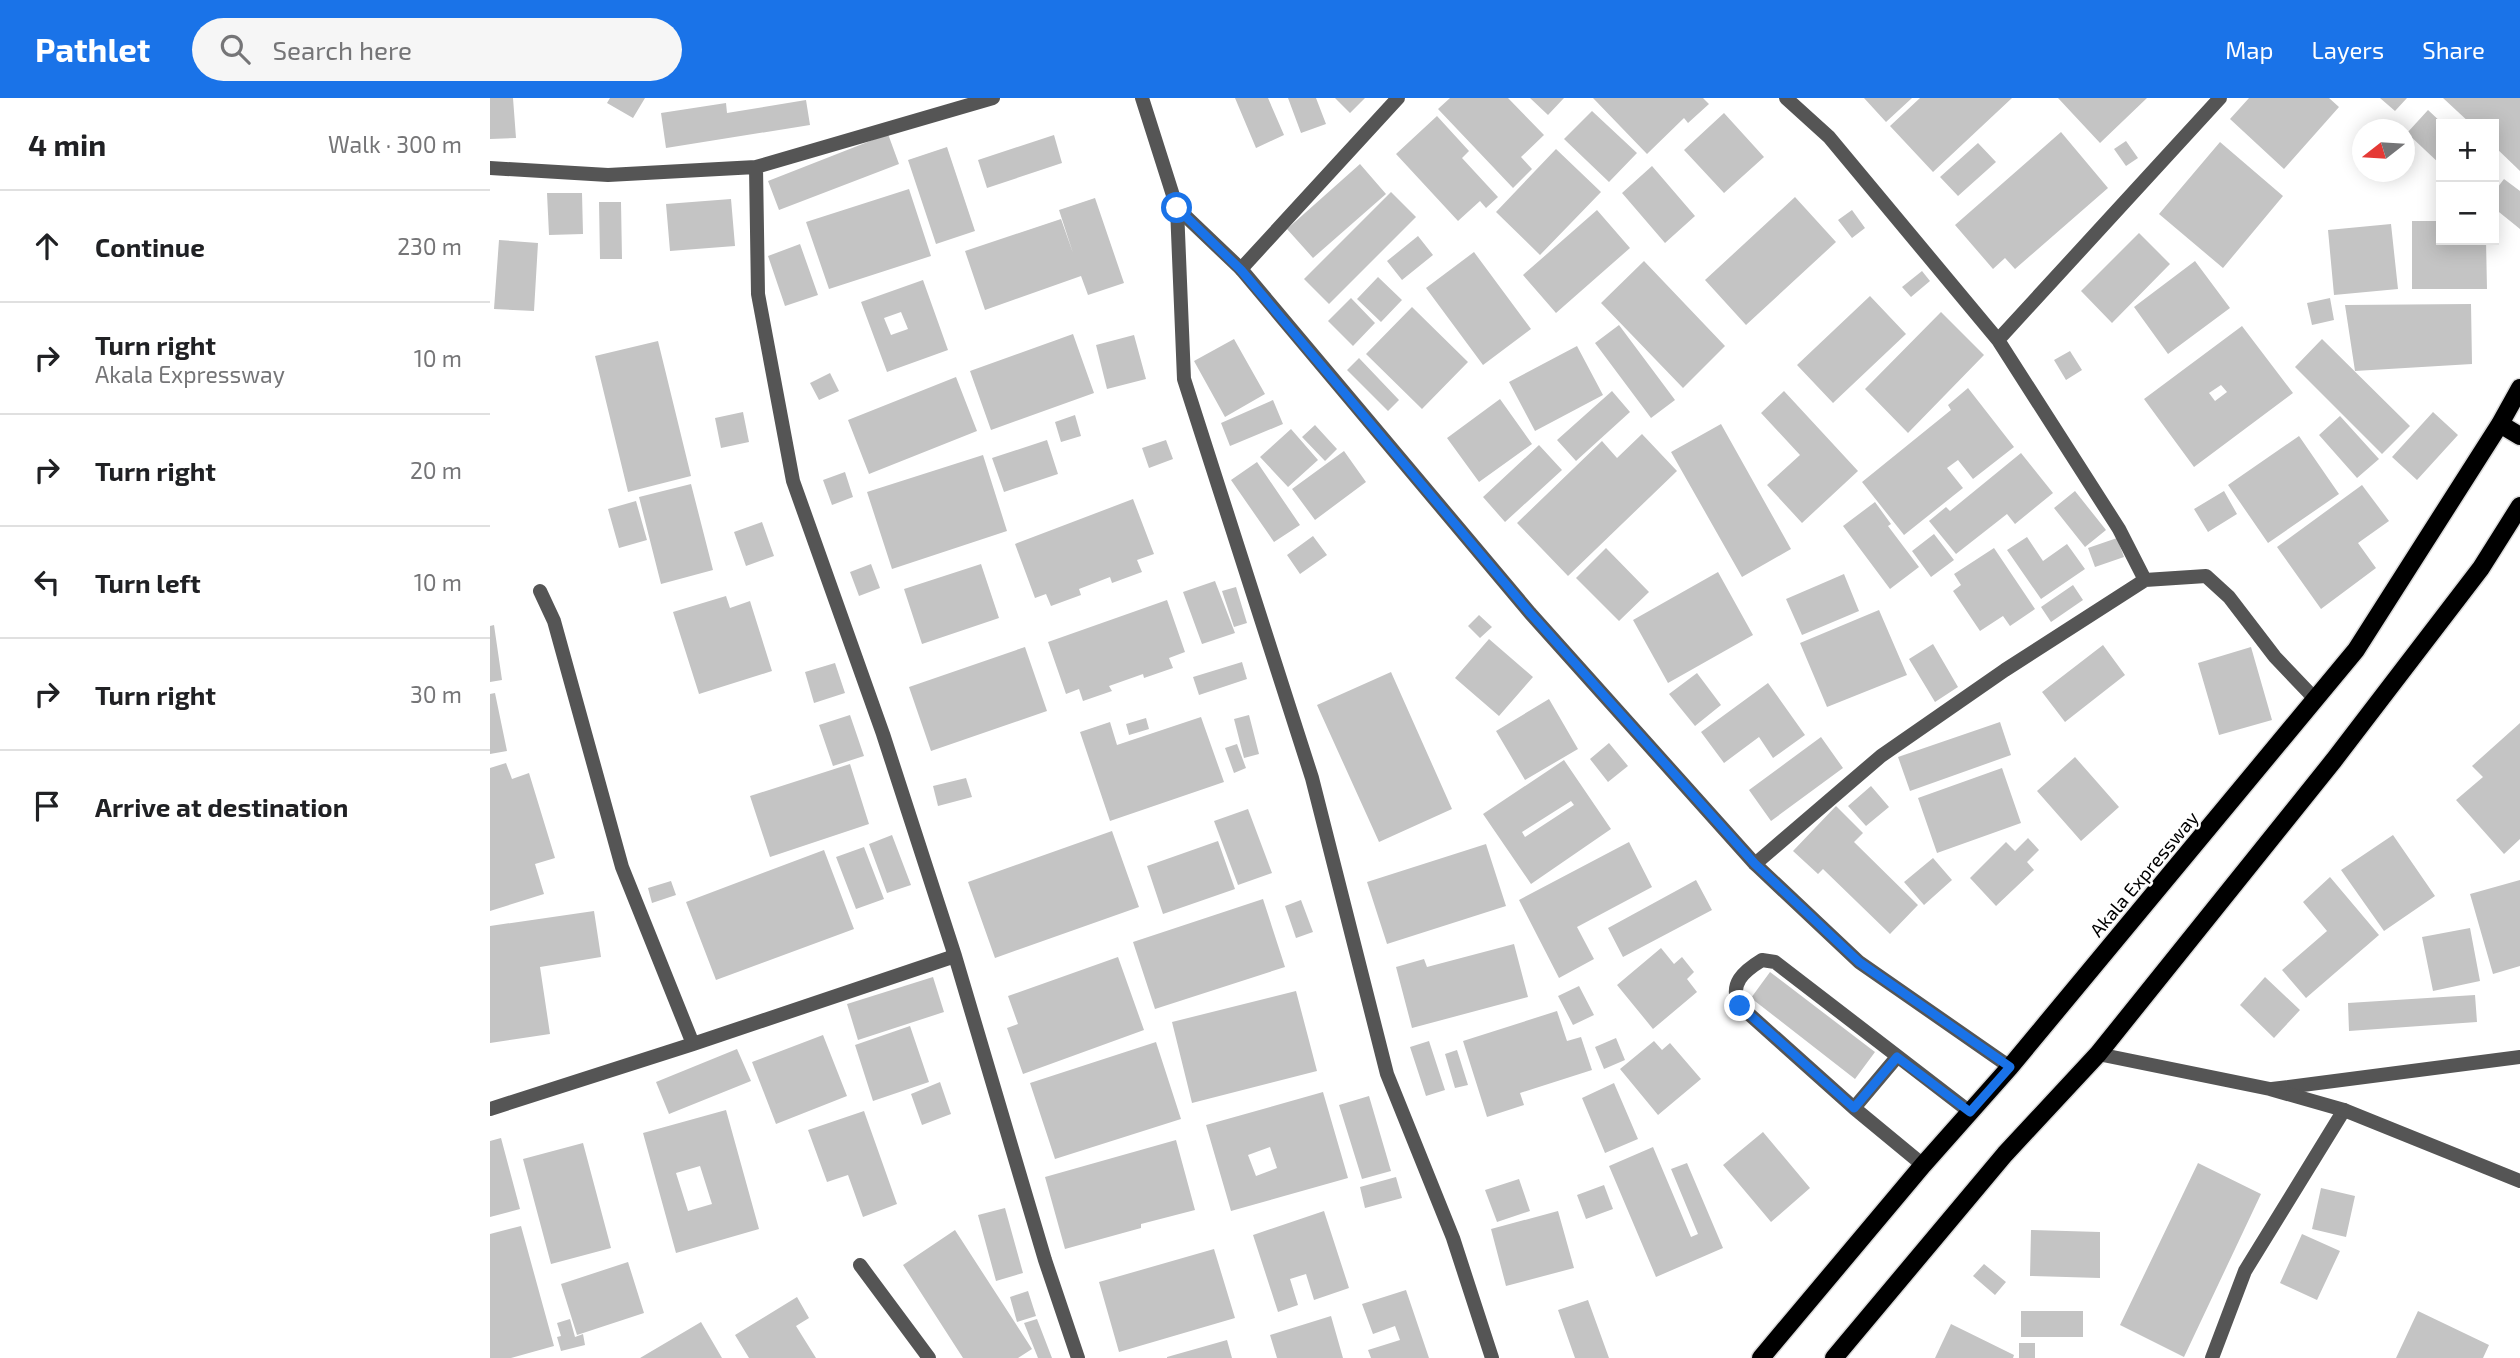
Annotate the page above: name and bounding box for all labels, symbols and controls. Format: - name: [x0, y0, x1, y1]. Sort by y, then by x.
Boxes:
- search box: [192, 18, 682, 81]
- text: Pathlet: [35, 29, 150, 69]
- icon: search: [216, 30, 254, 68]
- text: Search here: [272, 34, 412, 65]
- text: Map: [2225, 35, 2273, 64]
- text: Layers: [2311, 35, 2384, 64]
- text: Share: [2422, 35, 2485, 64]
- north arrow: [2352, 119, 2415, 182]
- map controls: [2436, 119, 2499, 245]
- button: +: [2436, 119, 2499, 182]
- text: 4 min: [28, 126, 106, 162]
- text: Walk · 300 m: [328, 130, 462, 158]
- button: −: [2436, 182, 2499, 245]
- route start: [1161, 192, 1192, 223]
- icon: ahead: [28, 227, 66, 265]
- text: Continue: [95, 231, 205, 262]
- text: 230 m: [397, 232, 462, 260]
- text: Turn right: [95, 329, 216, 360]
- icon: right: [28, 339, 66, 377]
- text: 10 m: [414, 344, 462, 372]
- text: Akala Expressway: [95, 360, 285, 388]
- icon: right: [28, 451, 66, 489]
- text: Turn right: [95, 455, 216, 486]
- text: 20 m: [410, 456, 462, 484]
- icon: left: [28, 563, 66, 601]
- text: Turn left: [95, 567, 201, 598]
- text: 10 m: [414, 568, 462, 596]
- icon: right: [28, 675, 66, 713]
- text: Turn right: [95, 679, 216, 710]
- text: 30 m: [410, 680, 462, 708]
- icon: arrive: [28, 787, 66, 825]
- text: Arrive at destination: [95, 791, 348, 822]
- street label: Akala Expressway: [2084, 806, 2203, 941]
- route end: [1724, 990, 1755, 1021]

